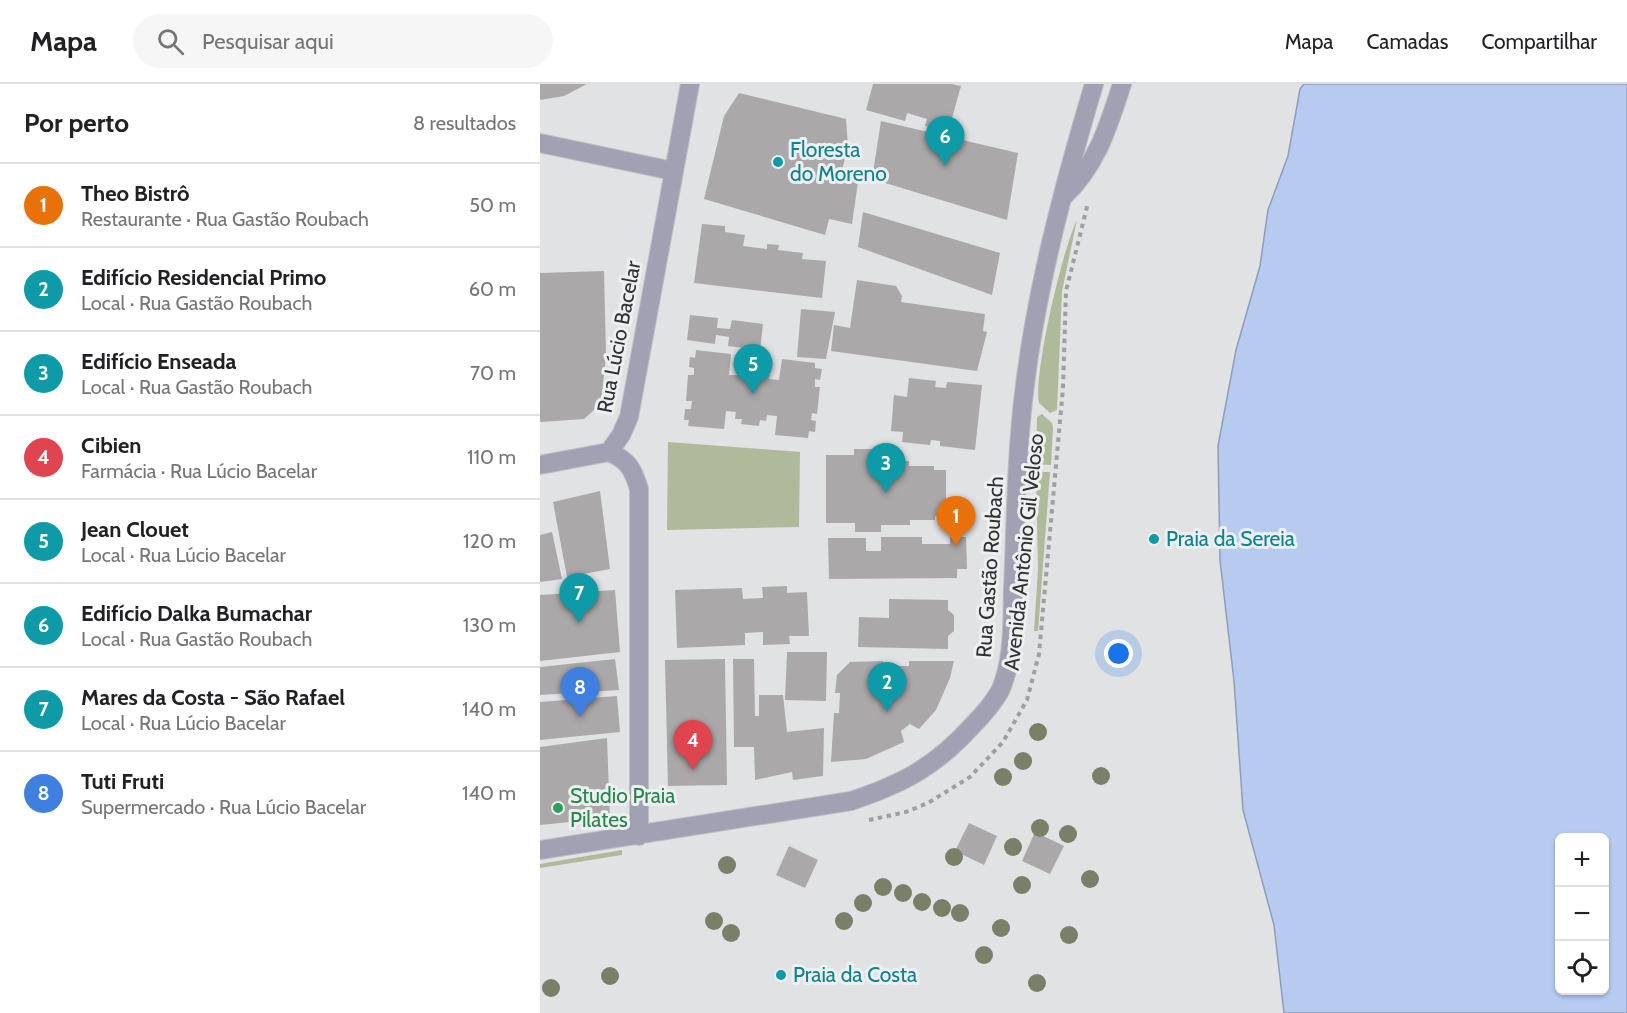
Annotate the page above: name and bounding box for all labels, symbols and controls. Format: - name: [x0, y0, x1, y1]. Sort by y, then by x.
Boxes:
- search box: [133, 14, 553, 68]
- text: Mapa: [30, 24, 97, 58]
- icon: search: [154, 25, 187, 58]
- text: Pesquisar aqui: [202, 28, 334, 55]
- text: Mapa: [1285, 29, 1333, 54]
- text: Camadas: [1366, 29, 1448, 54]
- text: Compartilhar: [1481, 29, 1597, 54]
- text: Por perto: [24, 107, 129, 139]
- text: 8 resultados: [413, 111, 516, 135]
- pin: 6: [926, 116, 964, 166]
- place label: Floresta do Moreno: [790, 137, 887, 186]
- marker: Floresta do Moreno: [771, 155, 785, 169]
- text: Theo Bistrô: [81, 180, 189, 207]
- text: 1: [40, 193, 47, 217]
- text: 50 m: [469, 193, 516, 217]
- text: Restaurante · Rua Gastão Roubach: [81, 207, 369, 231]
- street label: Rua Lúcio Bacelar: [592, 258, 646, 415]
- text: Edifício Residencial Primo: [81, 264, 326, 291]
- text: 2: [38, 277, 49, 301]
- text: 60 m: [469, 277, 516, 301]
- text: Local · Rua Gastão Roubach: [81, 291, 312, 315]
- pin: 5: [734, 344, 772, 394]
- text: Edifício Enseada: [81, 348, 237, 375]
- text: 3: [38, 361, 49, 385]
- text: 70 m: [470, 361, 516, 385]
- text: Local · Rua Gastão Roubach: [81, 375, 312, 399]
- text: Cibien: [81, 432, 141, 459]
- street label: Avenida Antônio Gil Veloso: [999, 432, 1048, 672]
- pin: 3: [866, 444, 906, 493]
- text: 4: [37, 445, 50, 469]
- text: 110 m: [467, 445, 516, 469]
- text: Farmácia · Rua Lúcio Bacelar: [81, 459, 317, 483]
- street label: Rua Gastão Roubach: [971, 475, 1008, 659]
- pin: 1: [936, 496, 976, 546]
- text: Jean Clouet: [81, 516, 189, 543]
- place label: Praia da Sereia: [1166, 526, 1295, 551]
- text: 5: [38, 529, 49, 553]
- text: 120 m: [463, 529, 516, 553]
- marker: Praia da Sereia: [1147, 532, 1161, 546]
- text: Local · Rua Lúcio Bacelar: [81, 543, 286, 567]
- pin: 7: [560, 574, 598, 623]
- text: Edifício Dalka Bumachar: [81, 600, 312, 627]
- text: 6: [38, 613, 49, 637]
- text: 130 m: [463, 613, 516, 637]
- text: Local · Rua Gastão Roubach: [81, 627, 312, 651]
- your location: [1104, 639, 1133, 668]
- pin: 2: [868, 662, 906, 712]
- pin: 8: [560, 668, 600, 717]
- text: Mares da Costa - São Rafael: [81, 684, 345, 711]
- text: 7: [38, 697, 49, 721]
- text: 140 m: [462, 697, 516, 721]
- text: Local · Rua Lúcio Bacelar: [81, 711, 286, 735]
- pin: 4: [674, 720, 712, 770]
- text: Tuti Fruti: [81, 768, 164, 795]
- text: 8: [37, 781, 50, 805]
- text: 140 m: [462, 781, 516, 805]
- place label: Studio Praia Pilates: [570, 783, 675, 832]
- text: Supermercado · Rua Lúcio Bacelar: [81, 795, 366, 819]
- marker: Studio Praia Pilates: [551, 801, 565, 815]
- map controls: [1555, 833, 1609, 995]
- button: +: [1555, 833, 1609, 887]
- button: −: [1555, 887, 1609, 941]
- button: locate: [1555, 941, 1609, 995]
- place label: Praia da Costa: [793, 962, 917, 987]
- marker: Praia da Costa: [774, 968, 788, 982]

